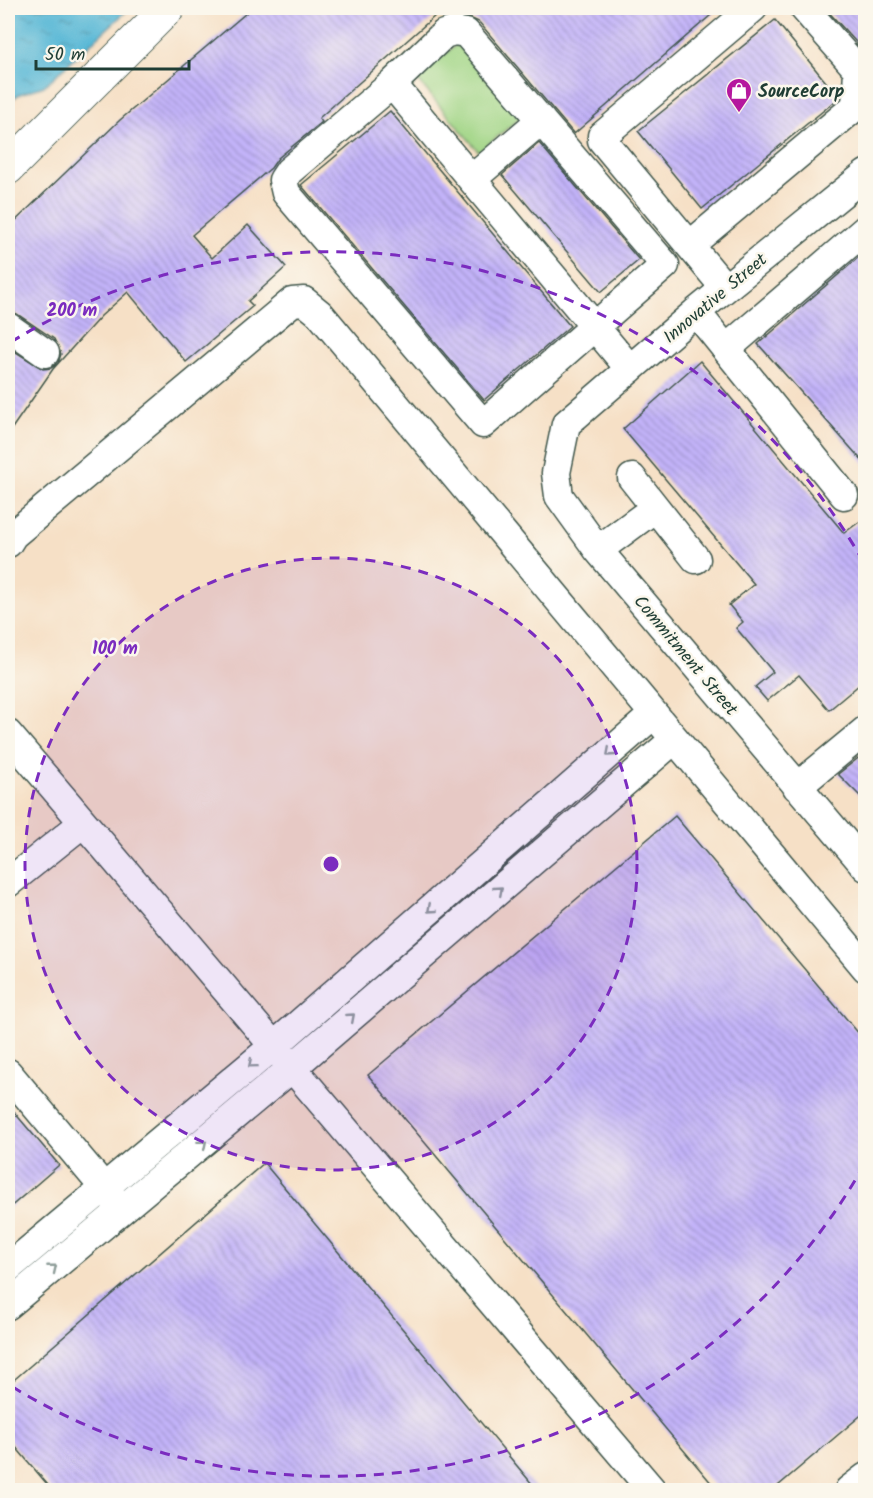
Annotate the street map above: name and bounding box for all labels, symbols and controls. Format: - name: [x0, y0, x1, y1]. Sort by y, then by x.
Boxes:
- scale bar: [36, 33, 189, 71]
- text: 50 m: [45, 41, 85, 70]
- shop icon: SourceCorp: [724, 76, 754, 114]
- place label: SourceCorp: [758, 78, 845, 107]
- street label: Innovative Street: [657, 246, 775, 352]
- text: 200 m: [47, 297, 98, 326]
- street label: Commitment Street: [625, 589, 745, 724]
- text: 100 m: [92, 635, 138, 664]
- one-way arrow: [606, 746, 617, 757]
- centre of rings: [321, 854, 341, 874]
- one-way arrow: [492, 886, 503, 897]
- one-way arrow: [427, 901, 438, 912]
- one-way arrow: [344, 1014, 355, 1025]
- one-way arrow: [248, 1057, 259, 1068]
- one-way arrow: [196, 1140, 207, 1151]
- one-way arrow: [46, 1265, 57, 1276]

